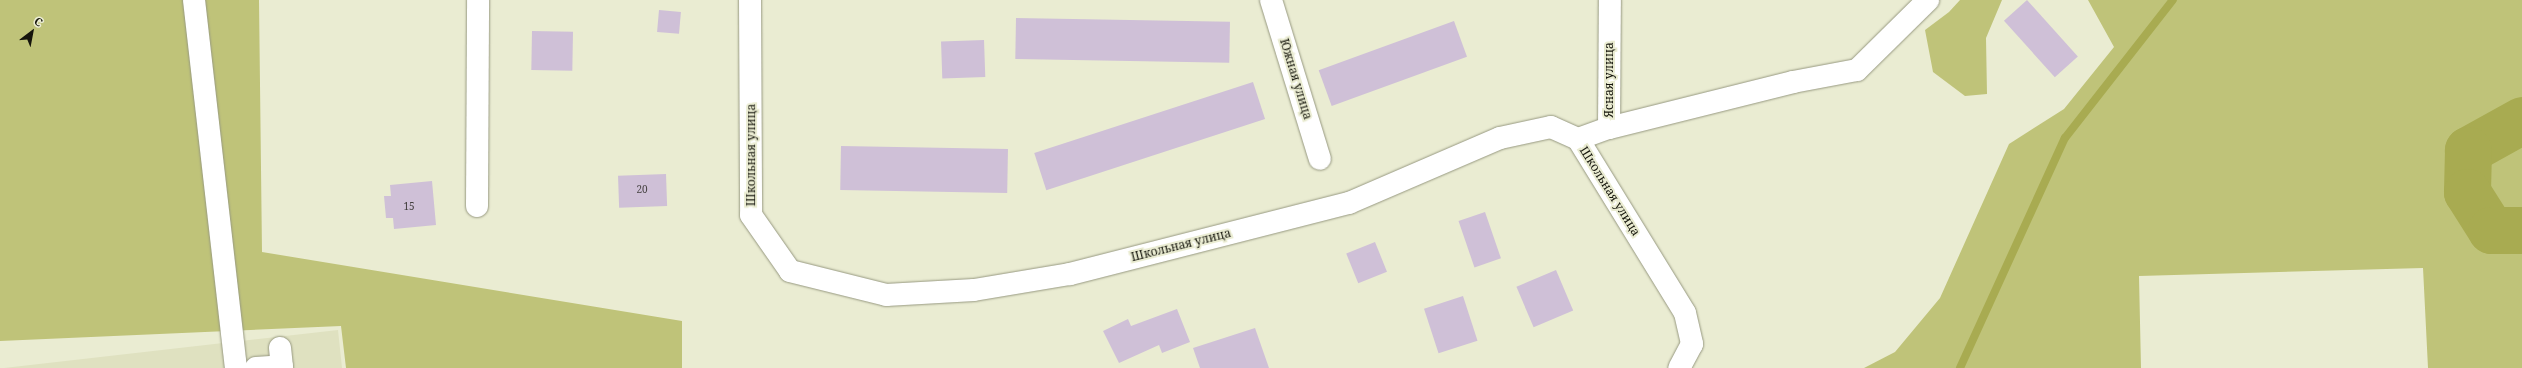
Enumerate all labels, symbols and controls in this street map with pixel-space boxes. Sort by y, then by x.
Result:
north arrow [12,12,52,52]
text: С [32,13,46,30]
street label: Южная улица [1277,37,1315,121]
street label: Ясная улица [1602,42,1616,118]
street label: Школьная улица [744,104,758,206]
street label: Школьная улица [1577,144,1643,238]
house number: 20 [636,184,648,196]
house number: 15 [403,201,415,213]
street label: Школьная улица [1129,226,1233,264]

